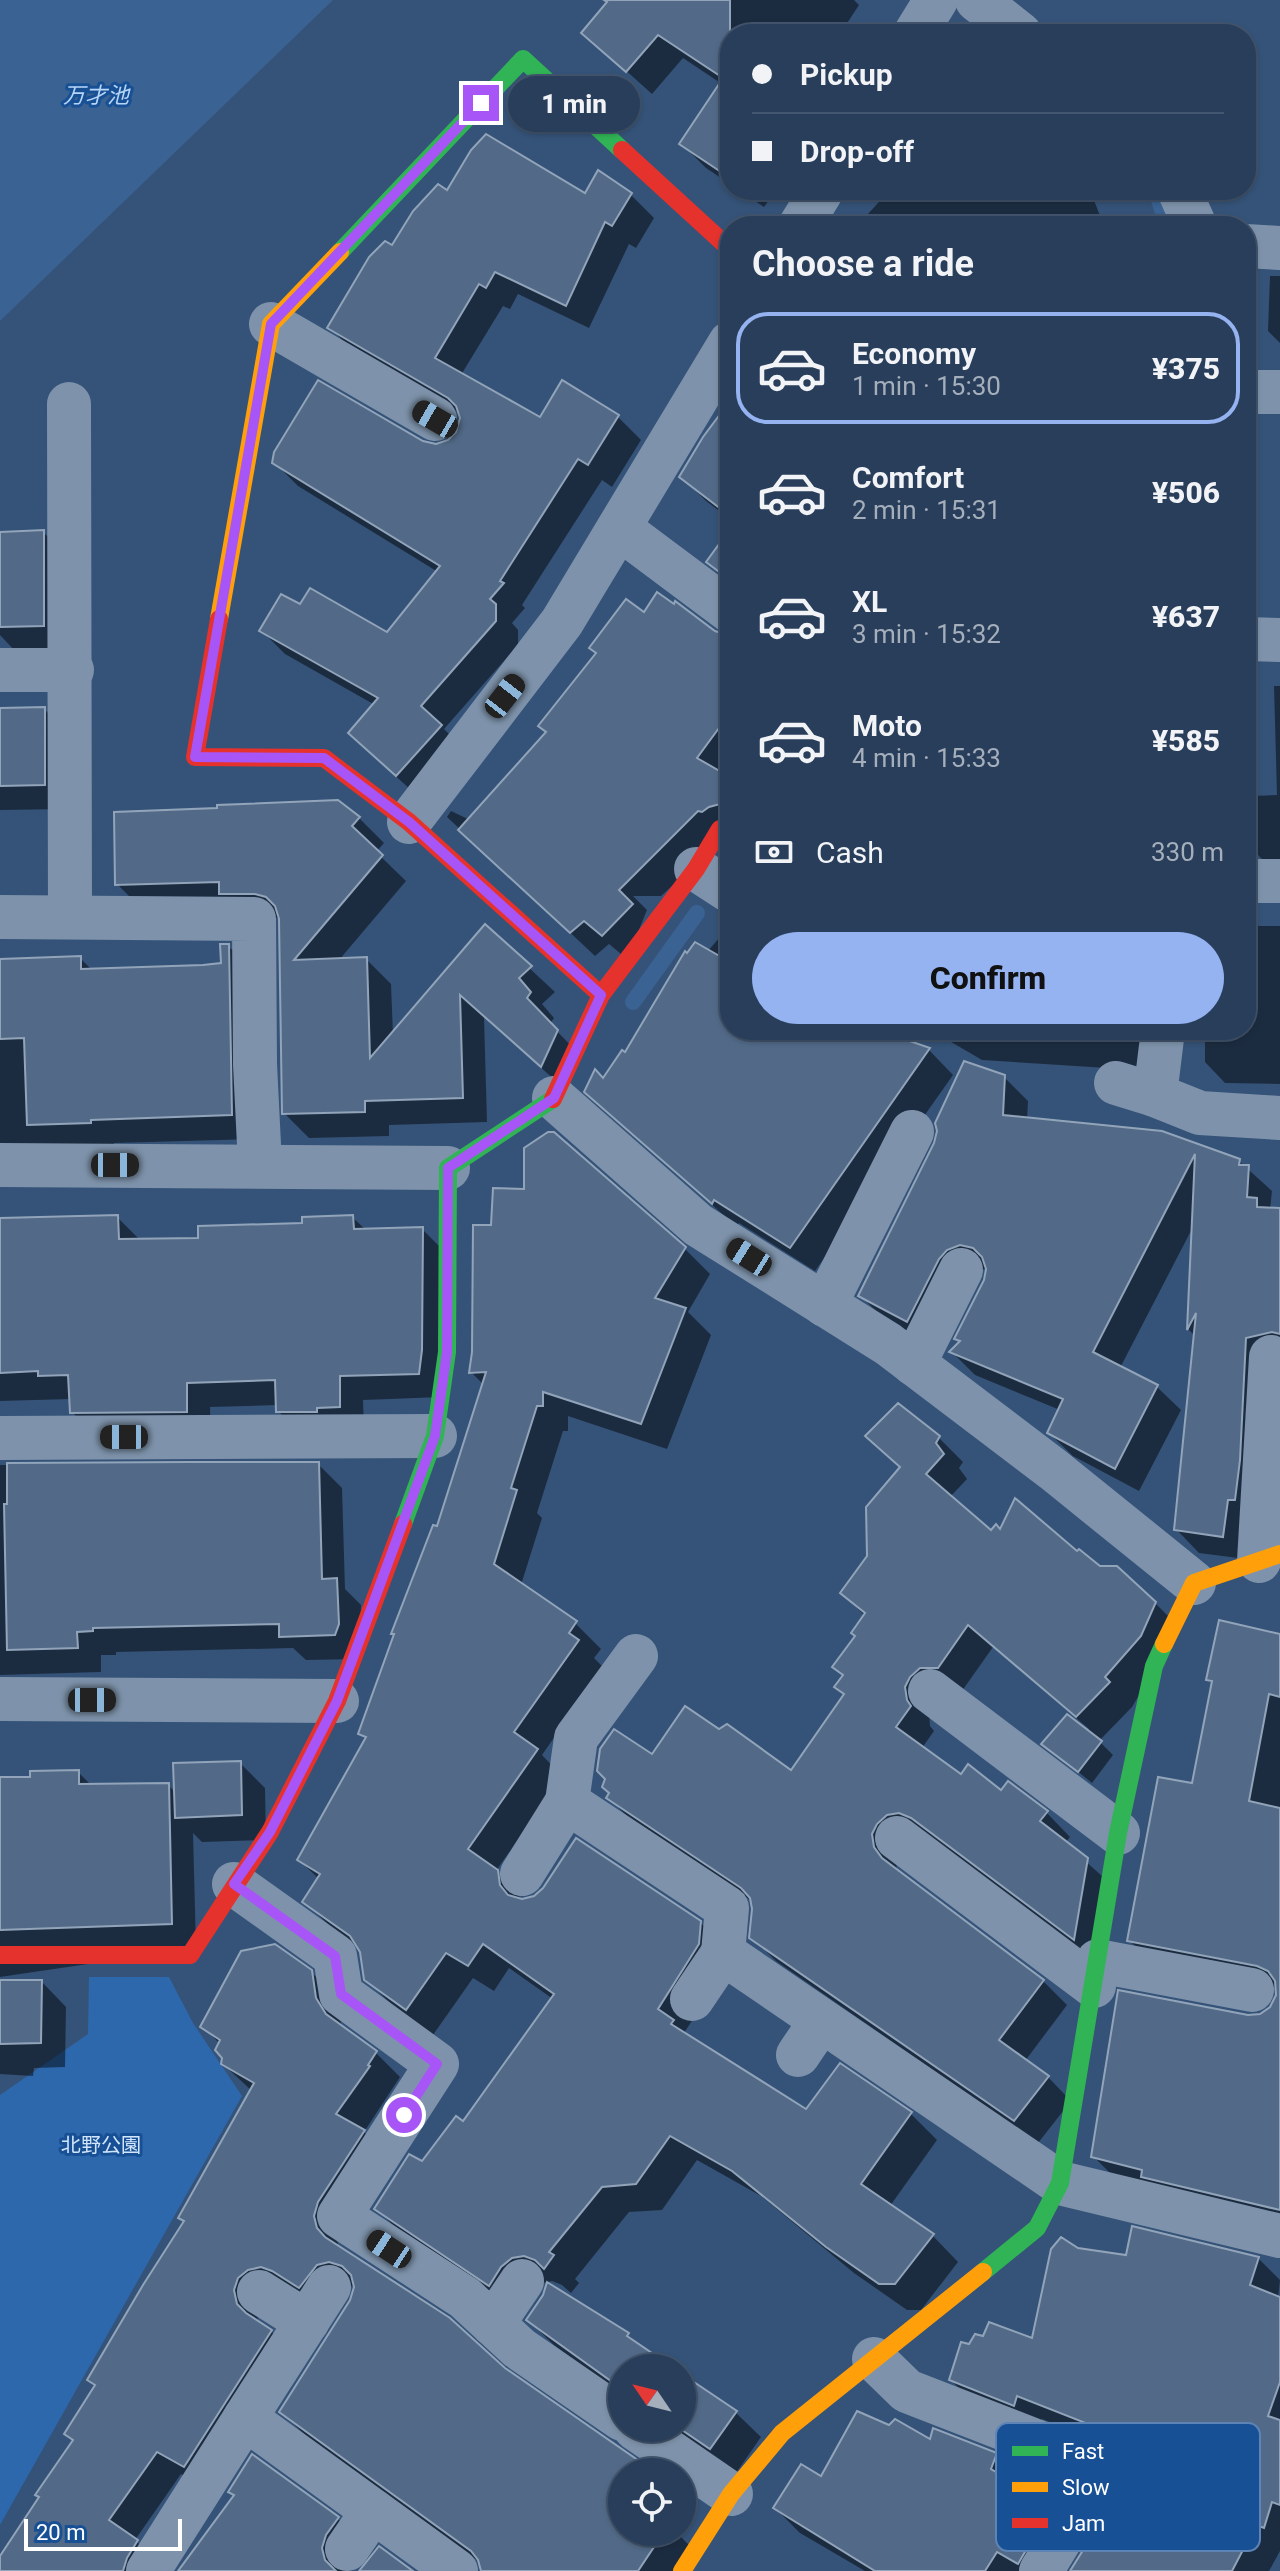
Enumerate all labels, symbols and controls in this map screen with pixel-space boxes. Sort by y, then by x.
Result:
text: Pickup [800,57,893,92]
callout: 1 min [509,75,641,131]
water label: 万才池 [63,83,131,108]
route end [463,85,499,121]
text: 1 min [541,89,607,119]
text: Drop-off [800,134,914,169]
text: Choose a ride [752,243,974,285]
icon: car [756,332,828,404]
text: Economy [852,336,976,371]
text: ¥375 [1152,351,1220,386]
text: 1 min · 15:30 [852,371,1001,401]
car [408,397,462,441]
icon: car [756,456,828,528]
text: Comfort [852,460,964,495]
text: ¥506 [1152,475,1220,510]
text: 2 min · 15:31 [852,495,1001,525]
icon: car [756,580,828,652]
text: XL [852,584,887,619]
text: ¥637 [1152,599,1220,634]
text: 3 min · 15:32 [852,619,1001,649]
car [481,670,529,722]
icon: car [756,704,828,776]
text: Moto [852,708,922,743]
text: ¥585 [1152,723,1220,758]
text: 4 min · 15:33 [852,743,1001,773]
icon: cash [752,830,796,874]
text: Cash [816,835,884,870]
text: 330 m [1151,837,1224,867]
button: Confirm [752,932,1224,1024]
car [91,1153,139,1177]
car [722,1234,776,1280]
car [100,1425,148,1449]
car [68,1688,116,1712]
route start [386,2097,422,2133]
park label: 北野公園 [61,2133,141,2157]
car [362,2226,416,2272]
north arrow [608,2354,696,2442]
map controls [608,2354,696,2546]
legend [996,2423,1260,2551]
text: Fast [1062,2439,1104,2464]
button: locate [608,2458,696,2546]
text: Slow [1062,2475,1110,2500]
text: Jam [1062,2511,1105,2536]
scale bar [24,2515,182,2551]
text: 20 m [36,2520,85,2545]

